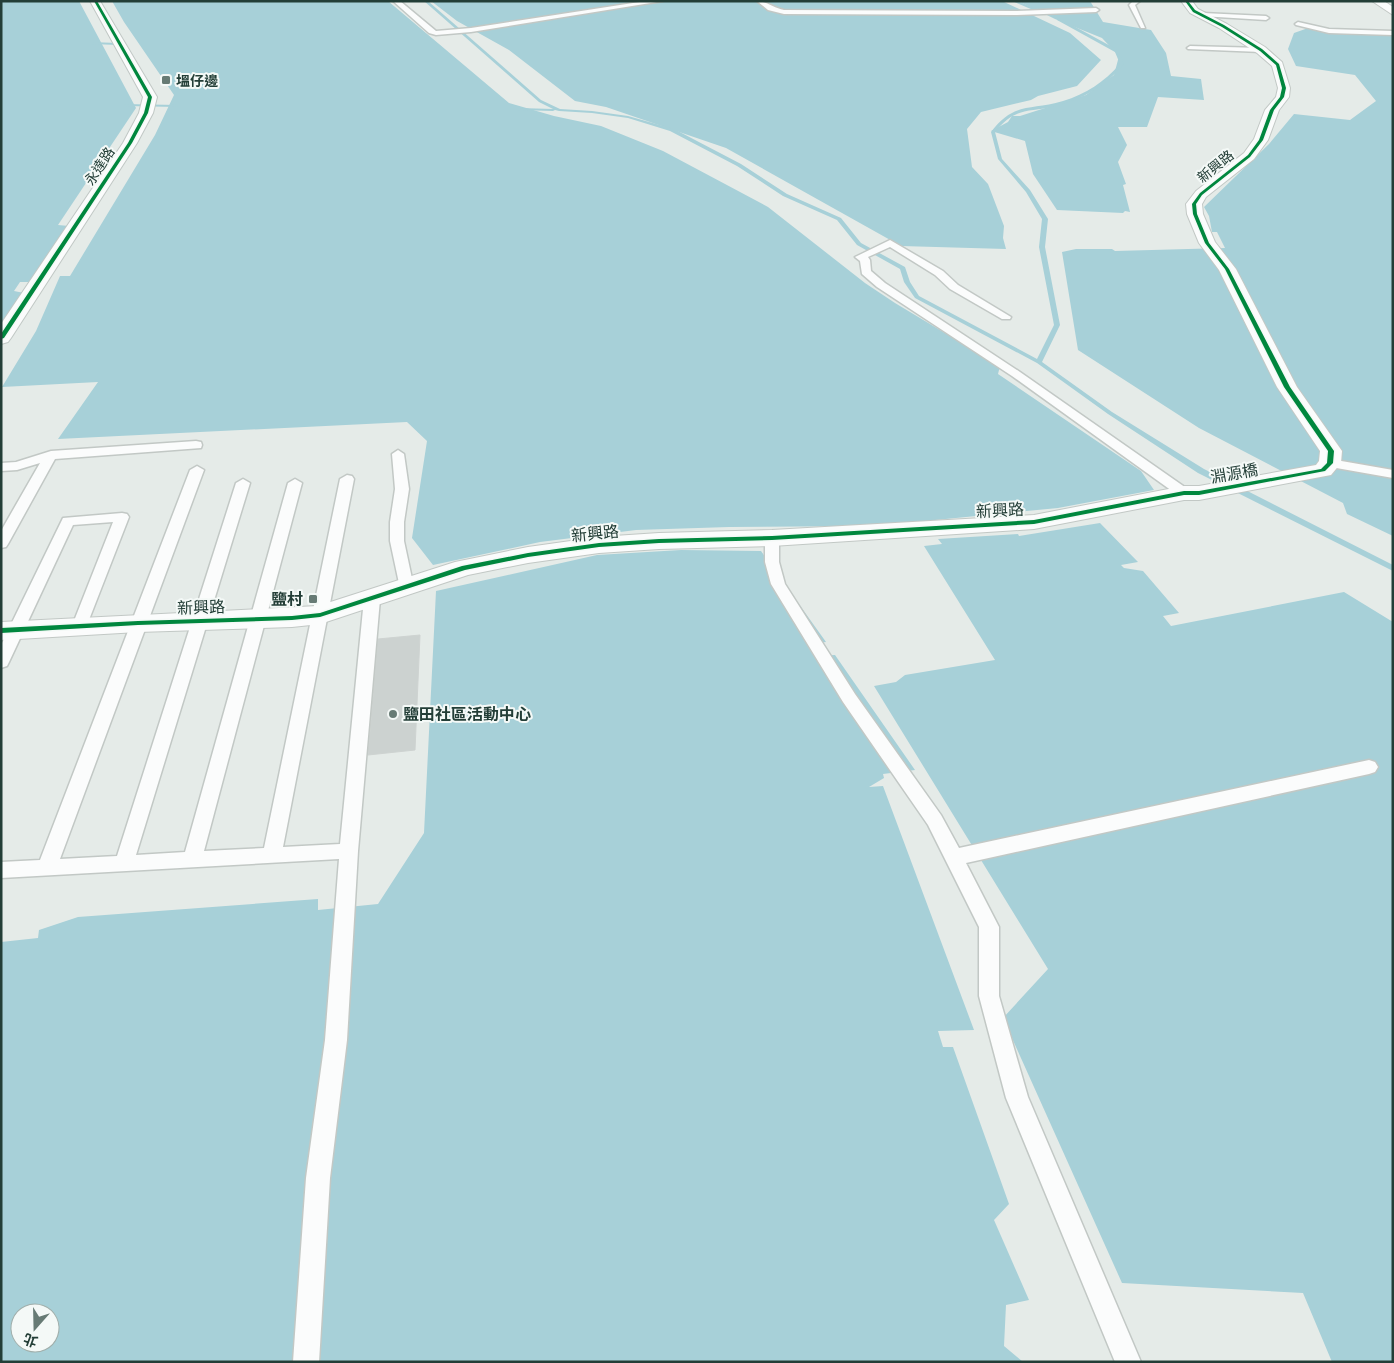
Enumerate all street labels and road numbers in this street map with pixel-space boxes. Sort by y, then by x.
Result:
street label: 永達路 [80,144,118,188]
street label: 新興路 [1193,146,1237,186]
street label: 淵源橋 [1209,459,1259,487]
street label: 新興路 [976,499,1024,521]
street label: 新興路 [570,521,620,545]
street label: 新興路 [177,596,225,618]

